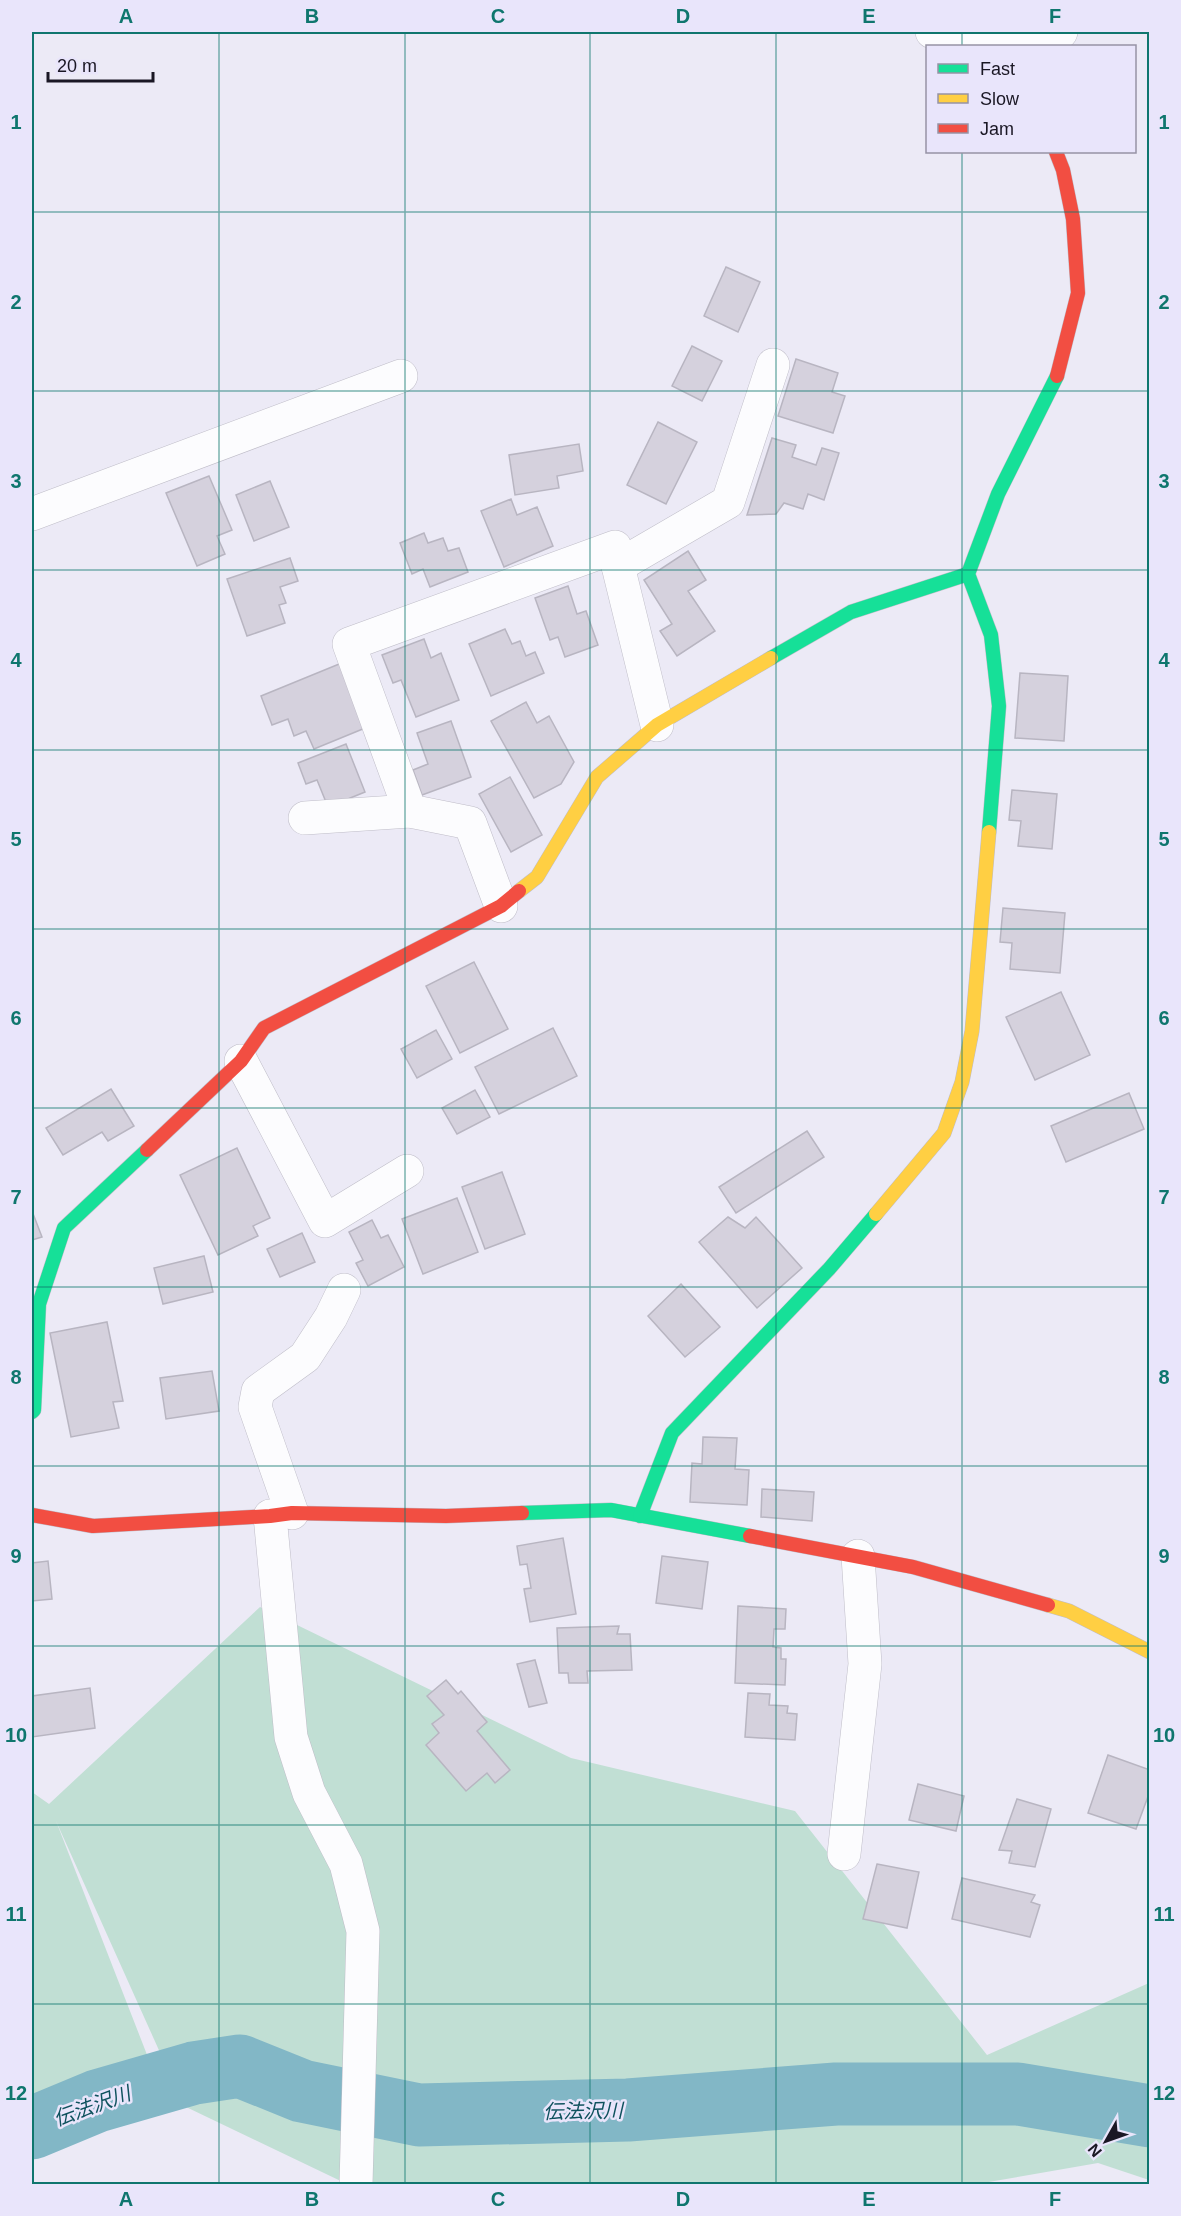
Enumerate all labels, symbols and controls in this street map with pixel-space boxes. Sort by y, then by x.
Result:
text: A [119,5,133,27]
text: B [305,5,319,27]
text: C [491,5,505,27]
text: D [676,5,690,27]
text: E [862,5,876,27]
text: F [1049,5,1061,27]
scale bar [48,45,153,83]
legend [926,45,1136,153]
text: 20 m [57,56,97,76]
text: Fast [980,59,1015,79]
text: Slow [980,89,1020,109]
text: 1 [10,111,22,133]
text: 1 [1158,111,1170,133]
text: Jam [980,119,1014,139]
text: 2 [10,291,22,313]
text: 2 [1158,291,1170,313]
text: 3 [10,470,22,492]
text: 3 [1158,470,1170,492]
text: 4 [10,649,22,671]
text: 4 [1158,649,1170,671]
text: 5 [10,828,22,850]
text: 5 [1158,828,1170,850]
text: 6 [10,1007,22,1029]
text: 6 [1158,1007,1170,1029]
text: 7 [10,1186,22,1208]
text: 7 [1158,1186,1170,1208]
text: 8 [10,1366,22,1388]
text: 8 [1158,1366,1170,1388]
text: 9 [10,1545,22,1567]
text: 9 [1158,1545,1170,1567]
text: 10 [5,1724,27,1746]
text: 10 [1153,1724,1175,1746]
text: 11 [5,1903,27,1925]
text: 11 [1153,1903,1175,1925]
water label: 伝法沢川 [51,2081,135,2130]
text: 12 [5,2082,27,2104]
text: 12 [1153,2082,1175,2104]
water label: 伝法沢川 [543,2099,625,2123]
north arrow [1076,2111,1136,2171]
text: N [1085,2140,1105,2160]
text: A [119,2188,133,2210]
text: B [305,2188,319,2210]
text: C [491,2188,505,2210]
text: D [676,2188,690,2210]
text: E [862,2188,876,2210]
text: F [1049,2188,1061,2210]

